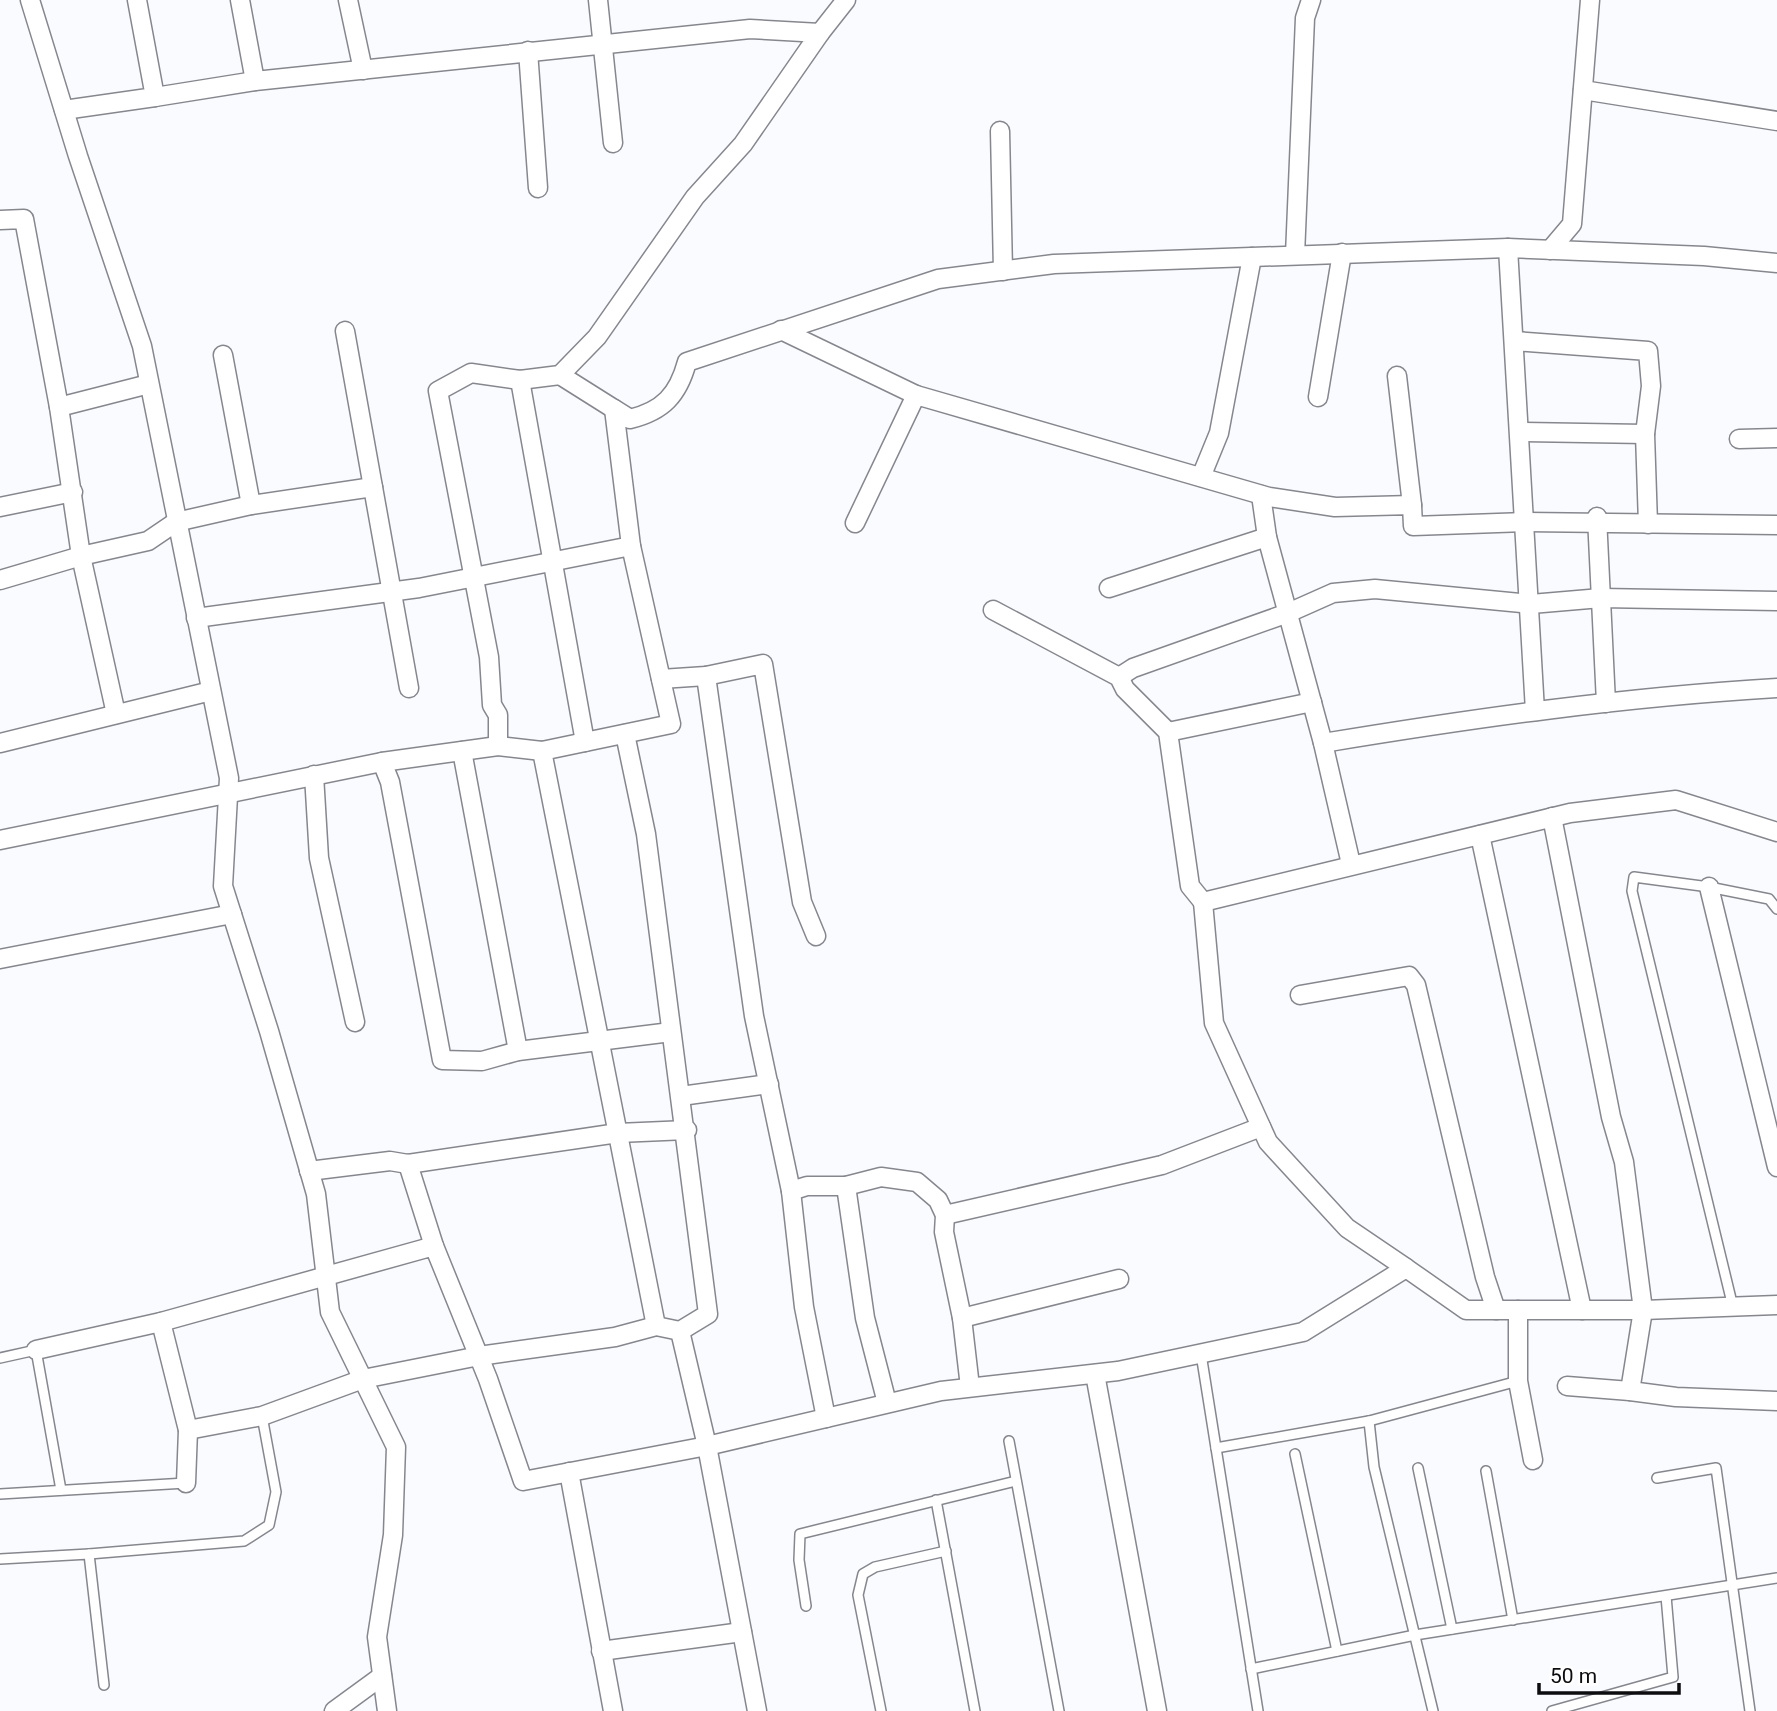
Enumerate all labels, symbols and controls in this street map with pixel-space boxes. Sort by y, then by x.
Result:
scale bar [1539,1652,1679,1696]
text: 50 m [1550,1664,1597,1688]

